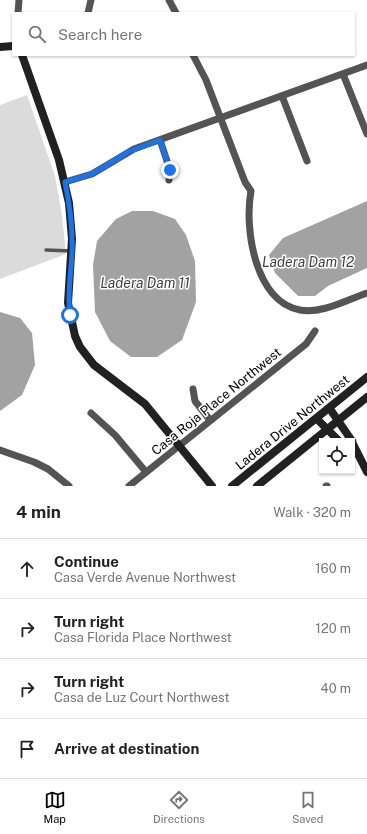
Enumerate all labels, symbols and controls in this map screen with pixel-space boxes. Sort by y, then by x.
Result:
search box [12,12,355,56]
icon: search [26,23,48,45]
text: Search here [58,26,142,43]
route end [161,161,179,179]
water label: Ladera Dam 12 [262,254,354,270]
water label: Ladera Dam 11 [100,275,190,291]
route start [61,306,79,324]
street label: Casa Roja Place Northwest [148,344,284,458]
street label: Ladera Drive Northwest [232,372,352,473]
map controls [319,438,355,474]
button: locate [319,438,355,474]
text: 4 min [16,502,61,522]
text: Walk · 320 m [273,505,351,520]
text: Continue [54,553,119,570]
icon: ahead [16,558,38,580]
text: 160 m [315,561,351,576]
text: Casa Verde Avenue Northwest [54,570,236,585]
text: Turn right [54,613,124,630]
icon: right [16,618,38,640]
text: 120 m [316,621,351,636]
text: Casa Florida Place Northwest [54,630,232,645]
text: Turn right [54,673,124,690]
icon: right [16,678,38,700]
text: 40 m [320,681,351,696]
text: Casa de Luz Court Northwest [54,690,230,705]
icon: arrive [16,738,38,760]
text: Arrive at destination [54,740,199,757]
tab: Map [44,789,66,825]
tab: Directions [153,789,205,825]
tab: Saved [292,789,323,825]

